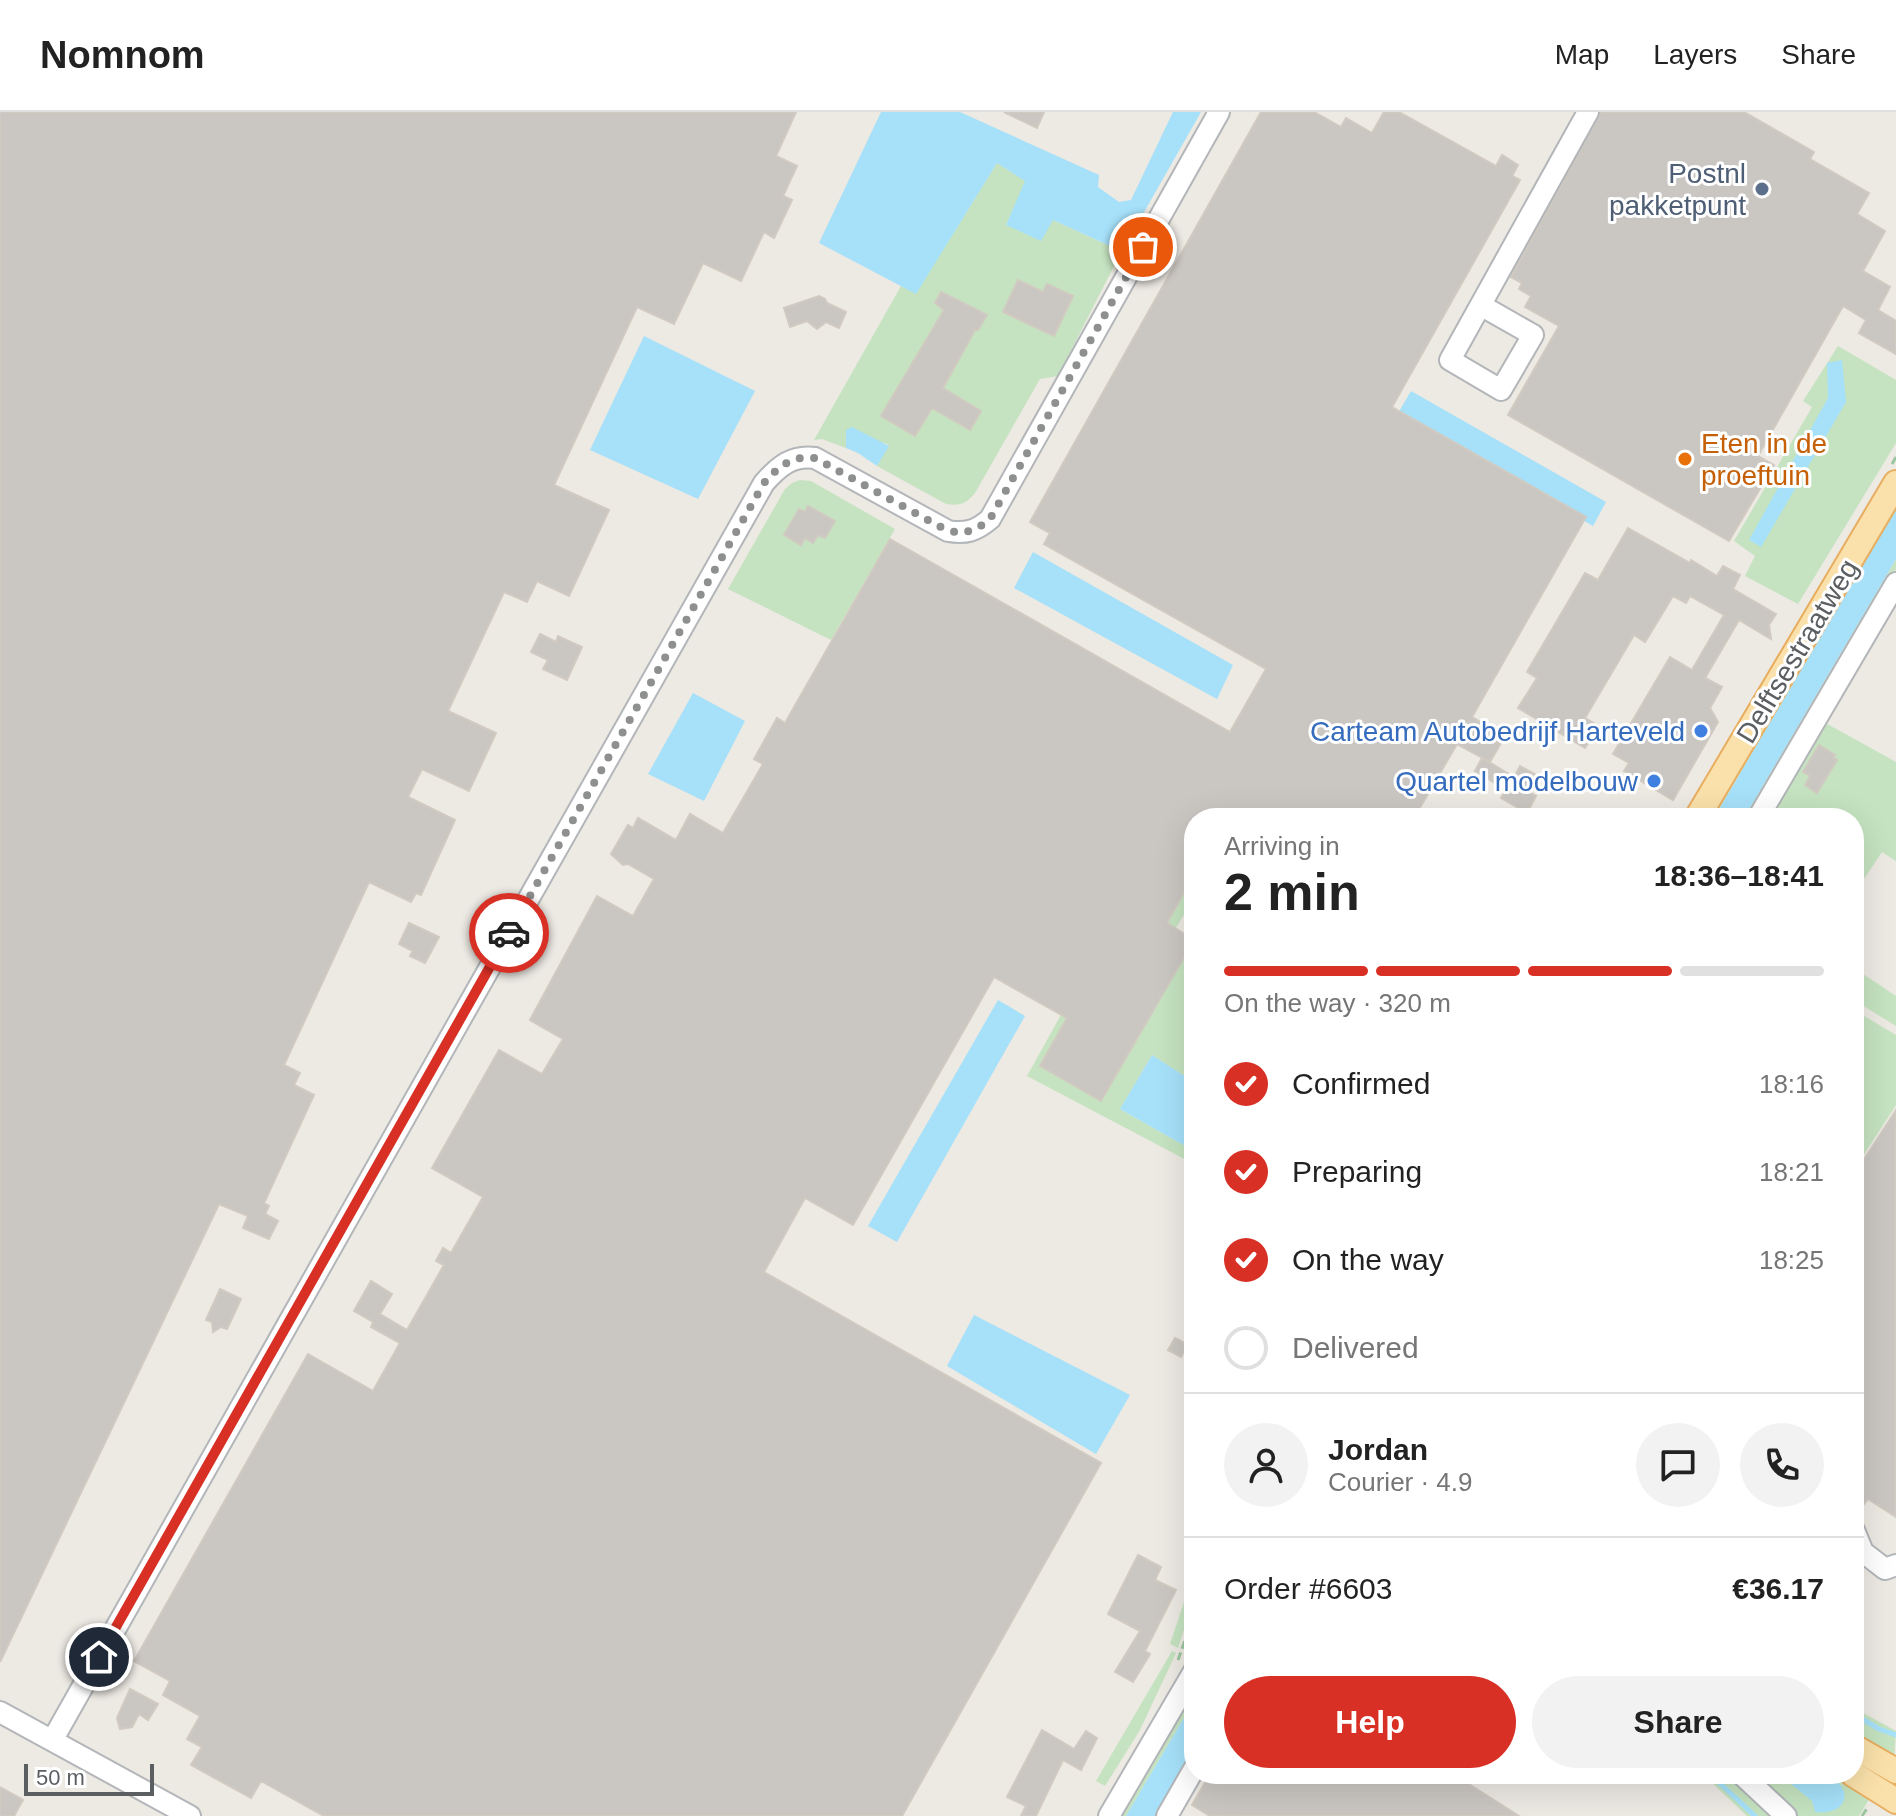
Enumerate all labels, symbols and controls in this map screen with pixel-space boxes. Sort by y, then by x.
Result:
text: Nomnom [40,34,205,76]
text: Map [1555,39,1609,70]
text: Layers [1653,39,1737,70]
text: Share [1781,39,1856,70]
place label: Postnl pakketpunt [1609,158,1746,221]
marker: Postnl pakketpunt [1753,180,1771,198]
pin [1109,213,1177,281]
icon: bag [1121,225,1165,269]
place label: Eten in de proeftuin [1701,428,1827,491]
marker: Eten in de proeftuin [1676,450,1694,468]
street label: Delftsestraatweg [1730,554,1864,749]
place label: Carteam Autobedrijf Harteveld [1310,716,1685,747]
marker: Carteam Autobedrijf Harteveld [1692,722,1710,740]
place label: Quartel modelbouw [1395,766,1639,797]
marker: Quartel modelbouw [1645,772,1663,790]
text: Arriving in [1224,831,1340,861]
text: 18:36–18:41 [1654,859,1824,892]
text: 2 min [1224,863,1360,921]
courier [469,893,549,973]
icon: car [487,911,531,955]
text: On the way · 320 m [1224,988,1451,1018]
icon: check [1224,1062,1268,1106]
text: Confirmed [1292,1067,1430,1100]
text: 18:16 [1759,1069,1824,1099]
icon: check [1224,1150,1268,1194]
text: Preparing [1292,1155,1422,1188]
text: 18:21 [1759,1157,1824,1187]
icon: check [1224,1238,1268,1282]
text: On the way [1292,1243,1444,1276]
text: 18:25 [1759,1245,1824,1275]
text: Delivered [1292,1331,1419,1364]
button: person [1224,1423,1308,1507]
button: chat [1636,1423,1720,1507]
button: phone [1740,1423,1824,1507]
text: Jordan [1328,1433,1428,1466]
text: Courier · 4.9 [1328,1467,1473,1497]
text: Order #6603 [1224,1572,1392,1605]
text: €36.17 [1732,1572,1824,1605]
pin [65,1623,133,1691]
icon: home [77,1635,121,1679]
button: Help [1224,1676,1516,1768]
button: Share [1532,1676,1824,1768]
scale bar [24,1760,154,1796]
text: 50 m [36,1765,85,1790]

